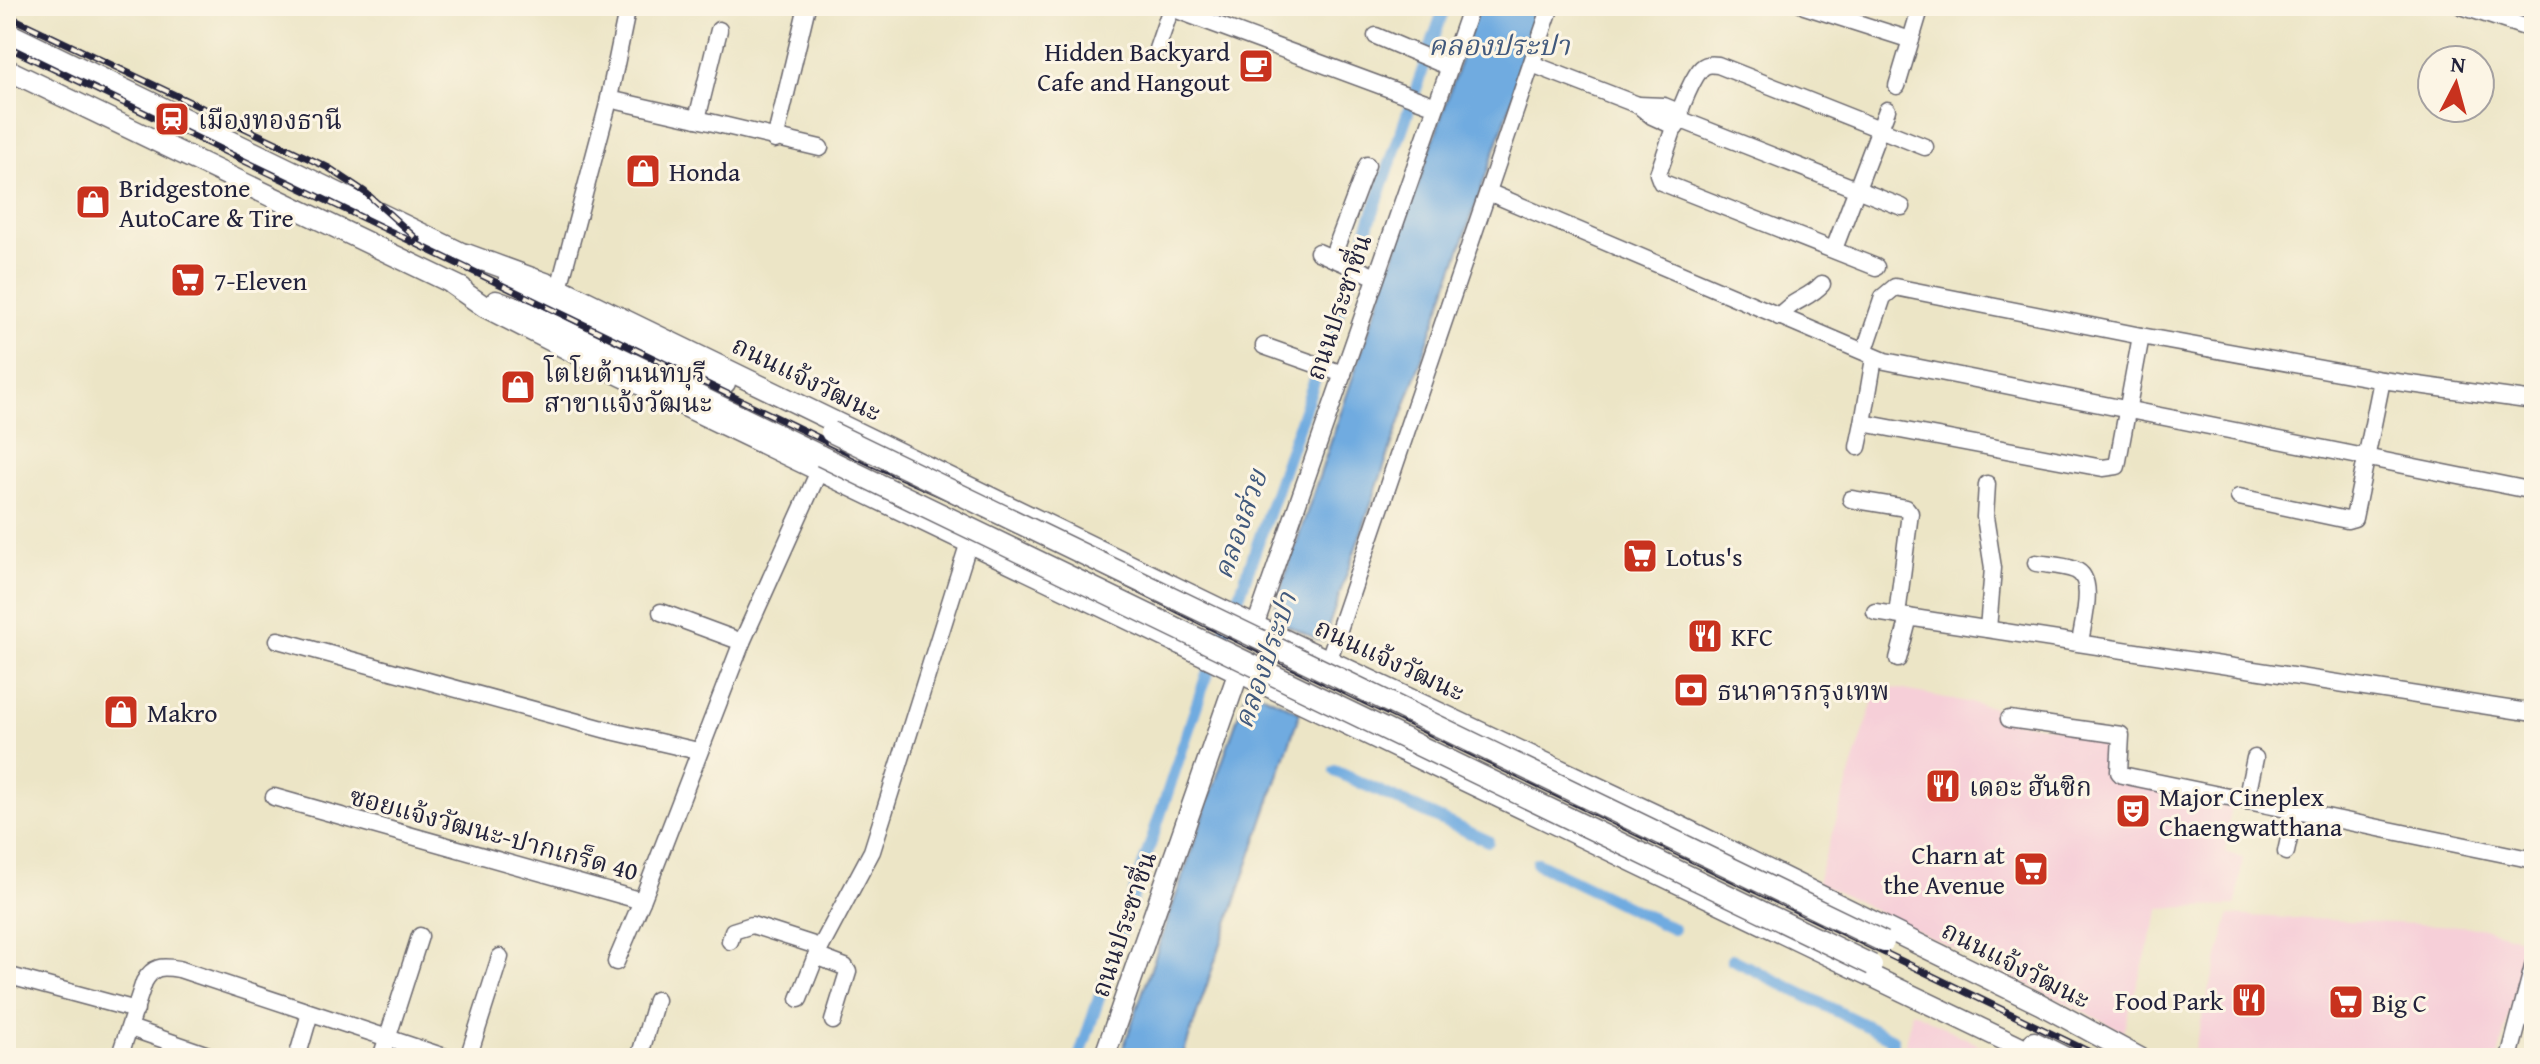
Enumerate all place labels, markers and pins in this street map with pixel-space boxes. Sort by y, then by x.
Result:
place label: Hidden Backyard Cafe and Hangout [1037,32,1230,101]
cafe icon: Hidden Backyard Cafe and Hangout [1237,47,1275,85]
station icon: เมืองทองธานี [153,100,191,138]
place label: เมืองทองธานี [198,100,342,139]
shop icon: Honda [624,152,662,190]
place label: Honda [669,152,741,191]
place label: Bridgestone AutoCare & Tire [119,168,294,237]
shop icon: Bridgestone AutoCare & Tire [74,183,112,221]
supermarket icon: 7-Eleven [169,261,207,299]
place label: 7-Eleven [214,261,308,300]
place label: โตโยต้านนทบุรี สาขาแจ้งวัฒนะ [543,353,712,422]
shop icon: โตโยต้านนทบุรี สาขาแจ้งวัฒนะ [499,368,537,406]
supermarket icon: Lotus's [1621,537,1659,575]
place label: Lotus's [1666,537,1743,576]
restaurant icon: KFC [1686,617,1724,655]
place label: KFC [1731,617,1773,656]
bank icon: ธนาคารกรุงเทพ [1672,671,1710,709]
place label: ธนาคารกรุงเทพ [1717,671,1889,710]
shop icon: Makro [102,693,140,731]
place label: Makro [147,693,217,732]
restaurant icon: เดอะ ฮันซิก [1924,767,1962,805]
place label: เดอะ ฮันซิก [1969,767,2092,806]
place label: Major Cineplex Chaengwatthana [2159,777,2343,846]
theatre icon: Major Cineplex Chaengwatthana [2114,792,2152,830]
place label: Charn at the Avenue [1883,835,2005,904]
supermarket icon: Charn at the Avenue [2012,850,2050,888]
place label: Food Park [2115,981,2224,1020]
restaurant icon: Food Park [2230,981,2268,1019]
supermarket icon: Big C [2327,983,2365,1021]
place label: Big C [2372,983,2427,1022]

